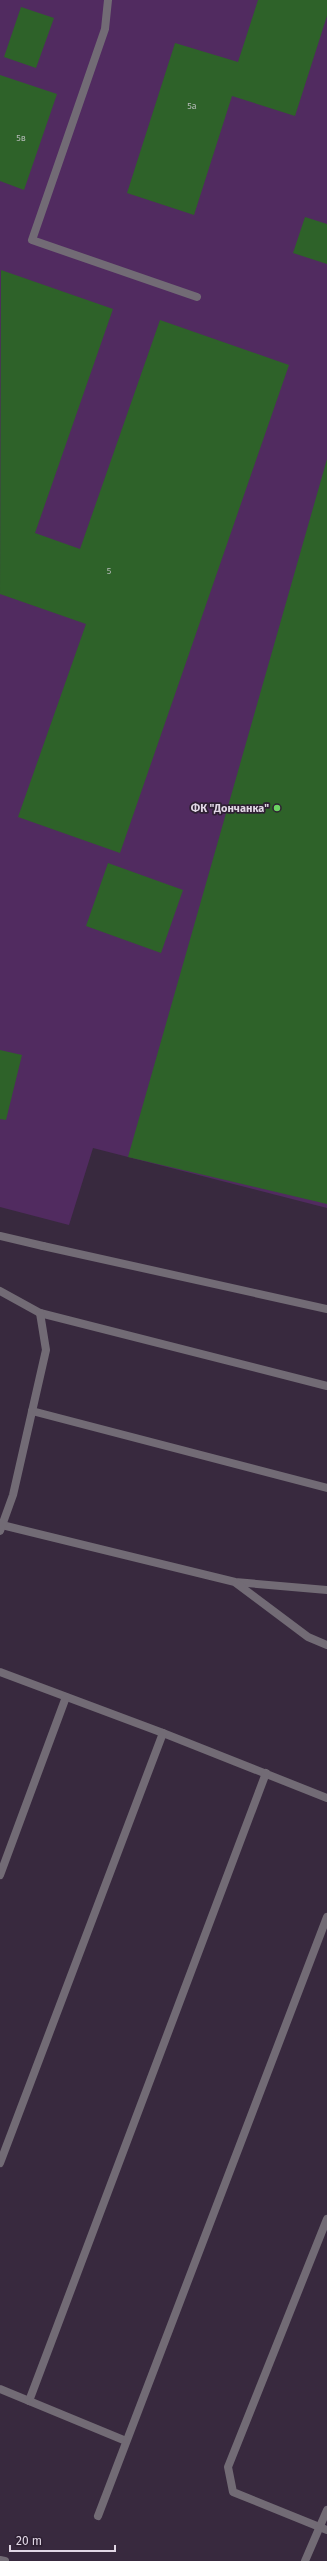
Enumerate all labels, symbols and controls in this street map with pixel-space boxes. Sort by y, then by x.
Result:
house number: 5а [187,101,197,111]
house number: 5в [16,133,26,143]
house number: 5 [107,566,112,576]
place label: ФК "Дончанка" [191,802,269,815]
marker: ФК "Дончанка" [272,803,282,813]
scale bar [10,2527,115,2553]
text: 20 m [16,2534,42,2548]

